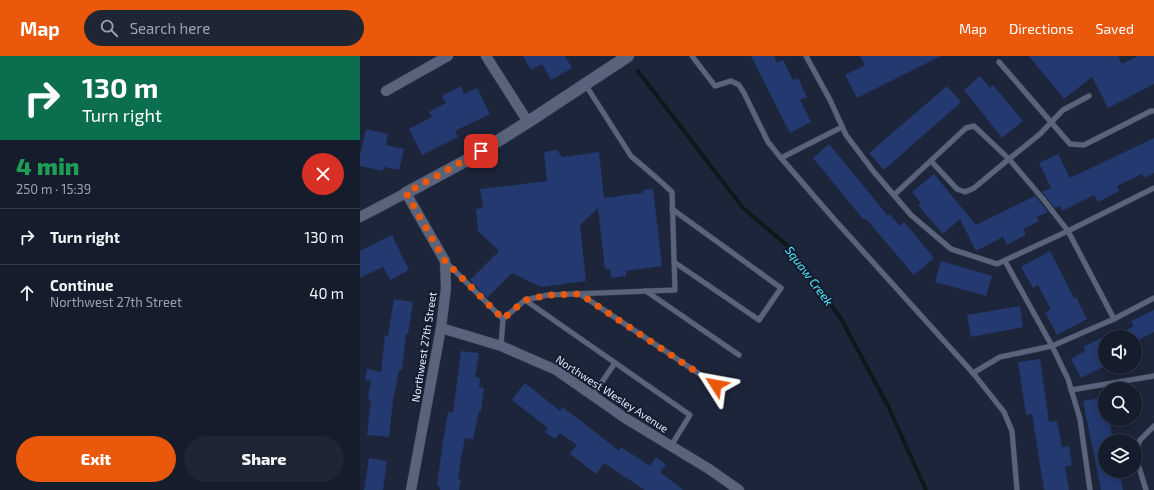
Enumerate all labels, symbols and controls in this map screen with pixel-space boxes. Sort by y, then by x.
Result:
search box [84,10,364,46]
text: Map [20,17,60,40]
icon: search [98,17,120,39]
text: Search here [130,19,210,37]
text: Map [959,20,987,37]
text: Directions [1009,20,1074,37]
text: Saved [1096,20,1134,37]
text: 130 m [82,70,158,104]
icon: right [16,72,68,124]
text: Turn right [82,104,162,126]
pin [464,134,498,168]
icon: arrive [470,140,492,162]
text: 4 min [16,151,80,180]
button: close [302,153,344,195]
text: 250 m · 15:39 [16,181,91,197]
icon: right [16,226,38,248]
text: Turn right [50,228,120,246]
text: 130 m [304,228,344,246]
water label: Squaw Creek [783,243,837,308]
text: Continue [50,276,113,294]
icon: ahead [16,282,38,304]
text: 40 m [309,284,344,302]
street label: Northwest 27th Street [408,291,439,403]
text: Northwest 27th Street [50,294,182,310]
map controls [1098,330,1142,478]
button: sound [1098,330,1142,374]
street label: Northwest Wesley Avenue [554,352,671,435]
position arrow [695,364,737,406]
button: search [1098,382,1142,426]
button: layers [1098,434,1142,478]
button: Exit [16,436,176,482]
button: Share [184,436,344,482]

